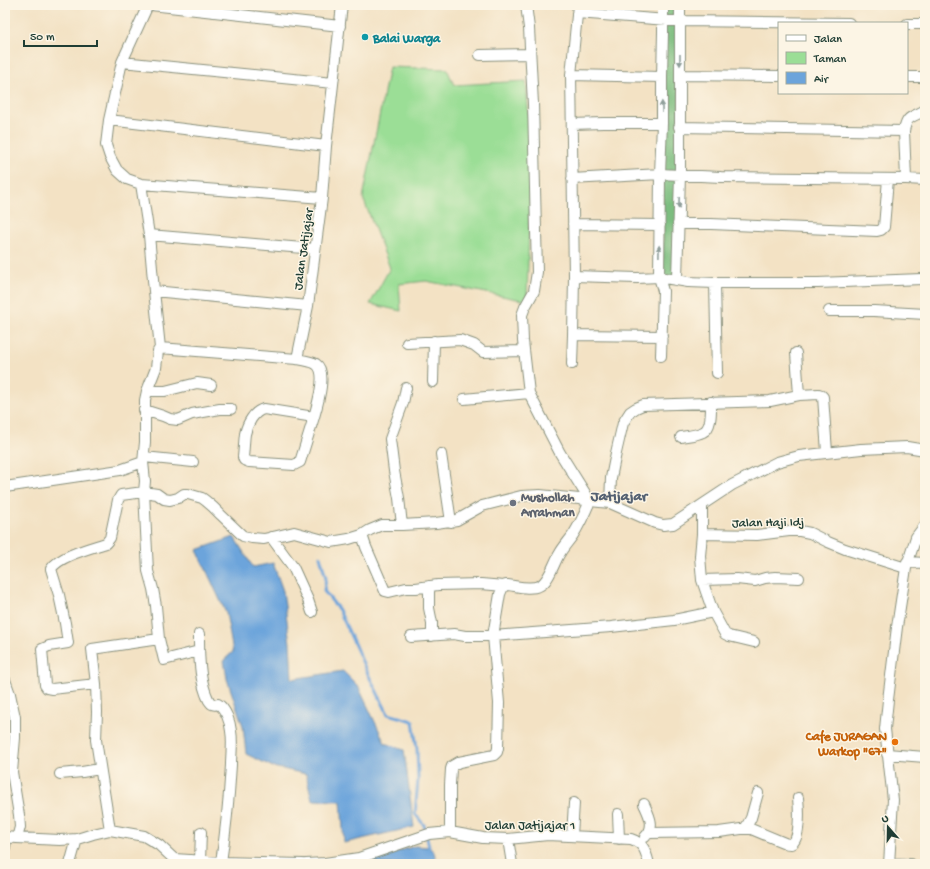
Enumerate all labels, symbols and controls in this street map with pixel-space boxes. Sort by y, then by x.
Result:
scale bar [24,22,97,48]
legend [778,22,908,94]
text: 50 m [30,31,55,45]
marker: Balai Warga [360,32,370,42]
place label: Balai Warga [372,32,441,47]
text: Jalan [814,33,842,47]
text: Taman [813,53,846,67]
one-way arrow [677,54,683,67]
text: Air [814,73,830,87]
one-way arrow [659,100,665,113]
one-way arrow [675,197,682,210]
street label: Jalan Jatijajar [291,206,318,291]
one-way arrow [656,244,662,257]
district label: Jatijajar [590,488,649,506]
place label: Mushollah Arrahman [520,491,576,521]
marker: Mushollah Arrahman [508,498,518,508]
street label: Jalan Haji Idj [732,515,804,532]
place label: Cafe JURAGAN Warkop "67" [805,729,888,761]
marker: Cafe JURAGAN Warkop "67" [890,737,900,747]
north arrow [868,807,908,847]
text: U [880,813,891,826]
street label: Jalan Jatijajar 1 [485,819,575,834]

